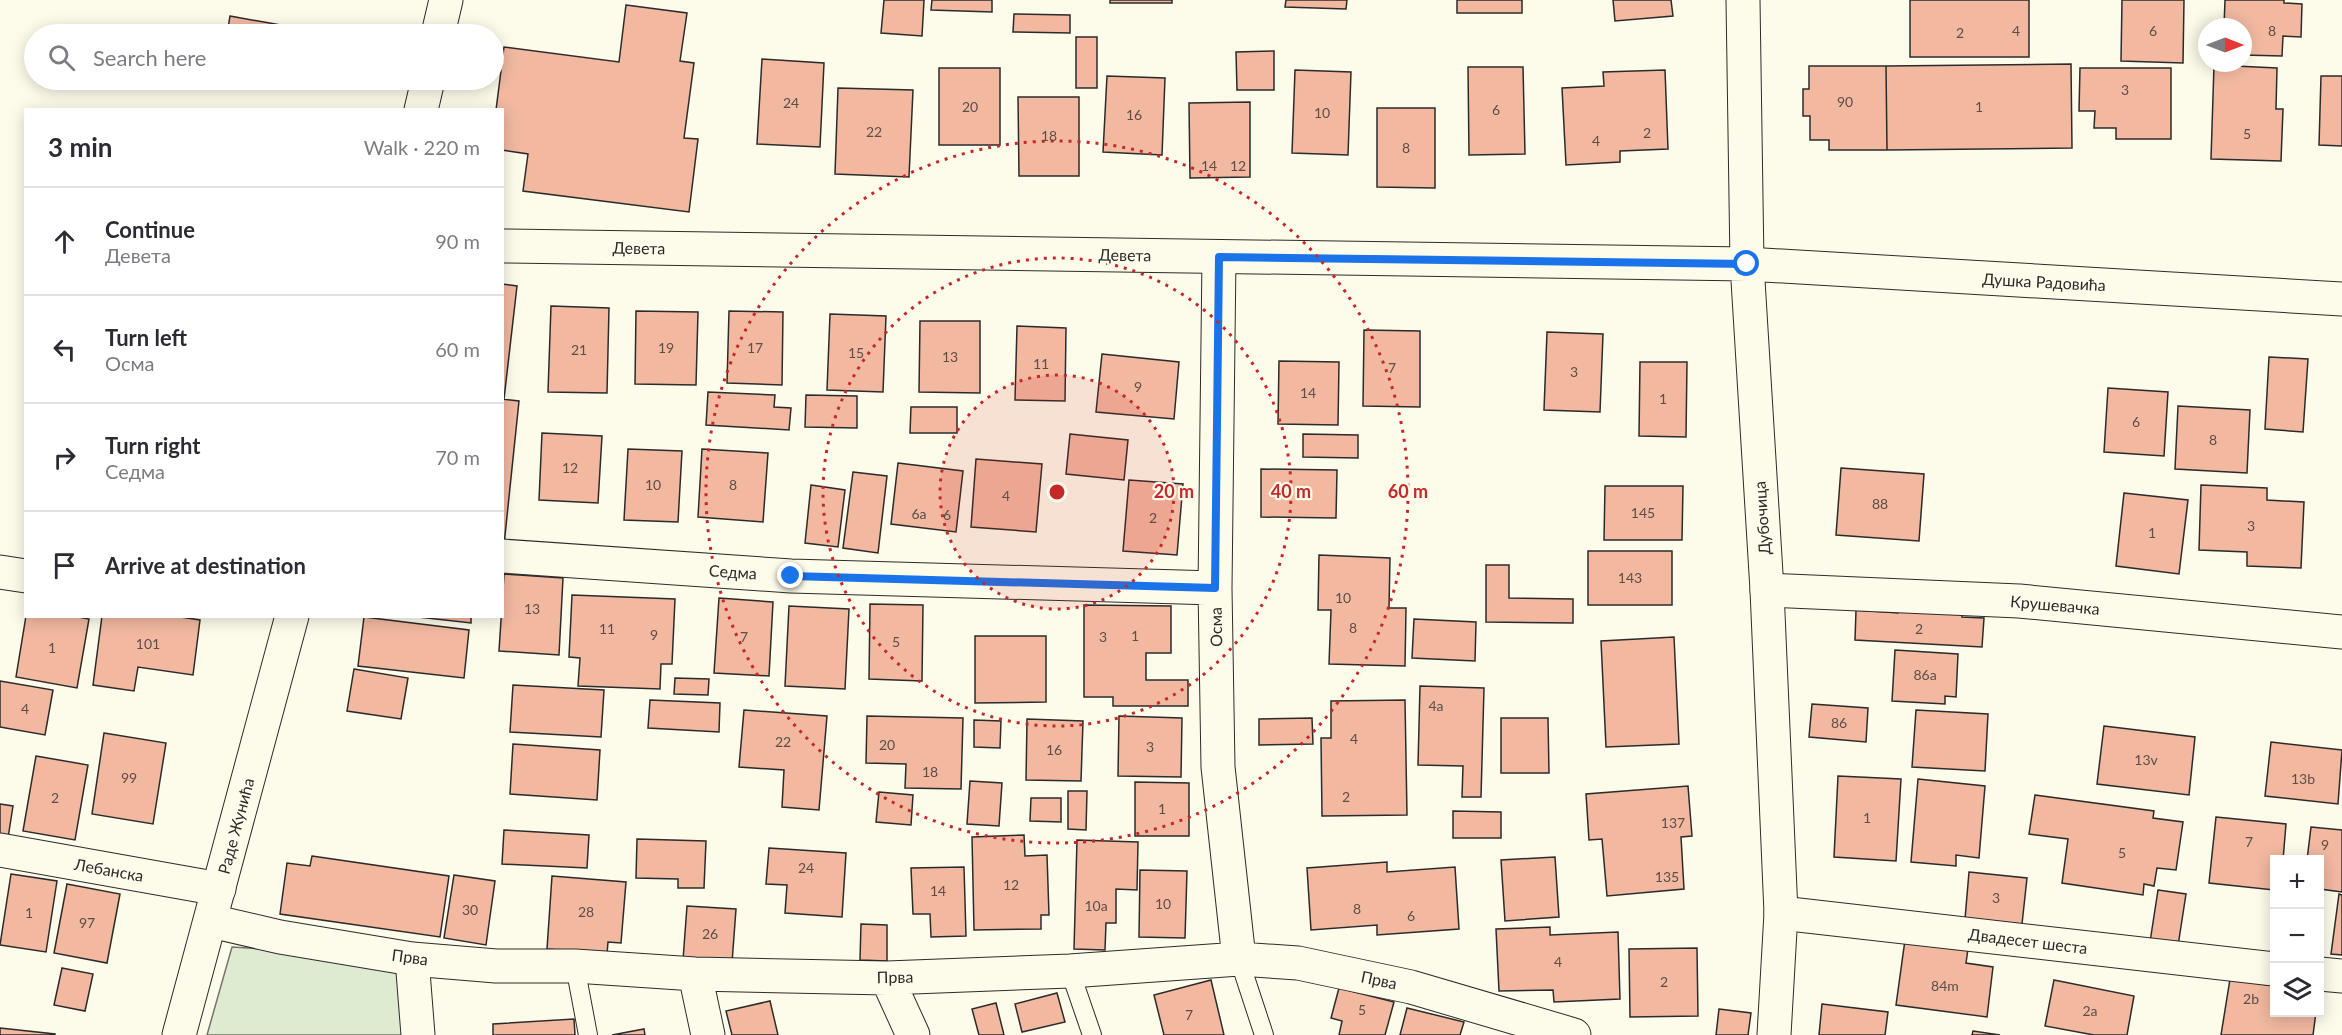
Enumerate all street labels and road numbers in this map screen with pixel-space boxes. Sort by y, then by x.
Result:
street label: Девета [612,238,666,257]
street label: Девета [1098,245,1152,264]
street label: Душка Радовића [1982,269,2106,294]
street label: Дубочица [1749,481,1774,555]
street label: Седма [708,560,758,583]
street label: Крушевачка [2010,591,2100,618]
street label: Осма [1206,607,1225,647]
street label: Раде Жунића [214,776,257,876]
street label: Лебанска [72,854,145,885]
street label: Двадесет шеста [1967,924,2089,957]
street label: Прва [391,945,429,968]
street label: Прва [1359,966,1399,993]
street label: Прва [877,967,913,986]

